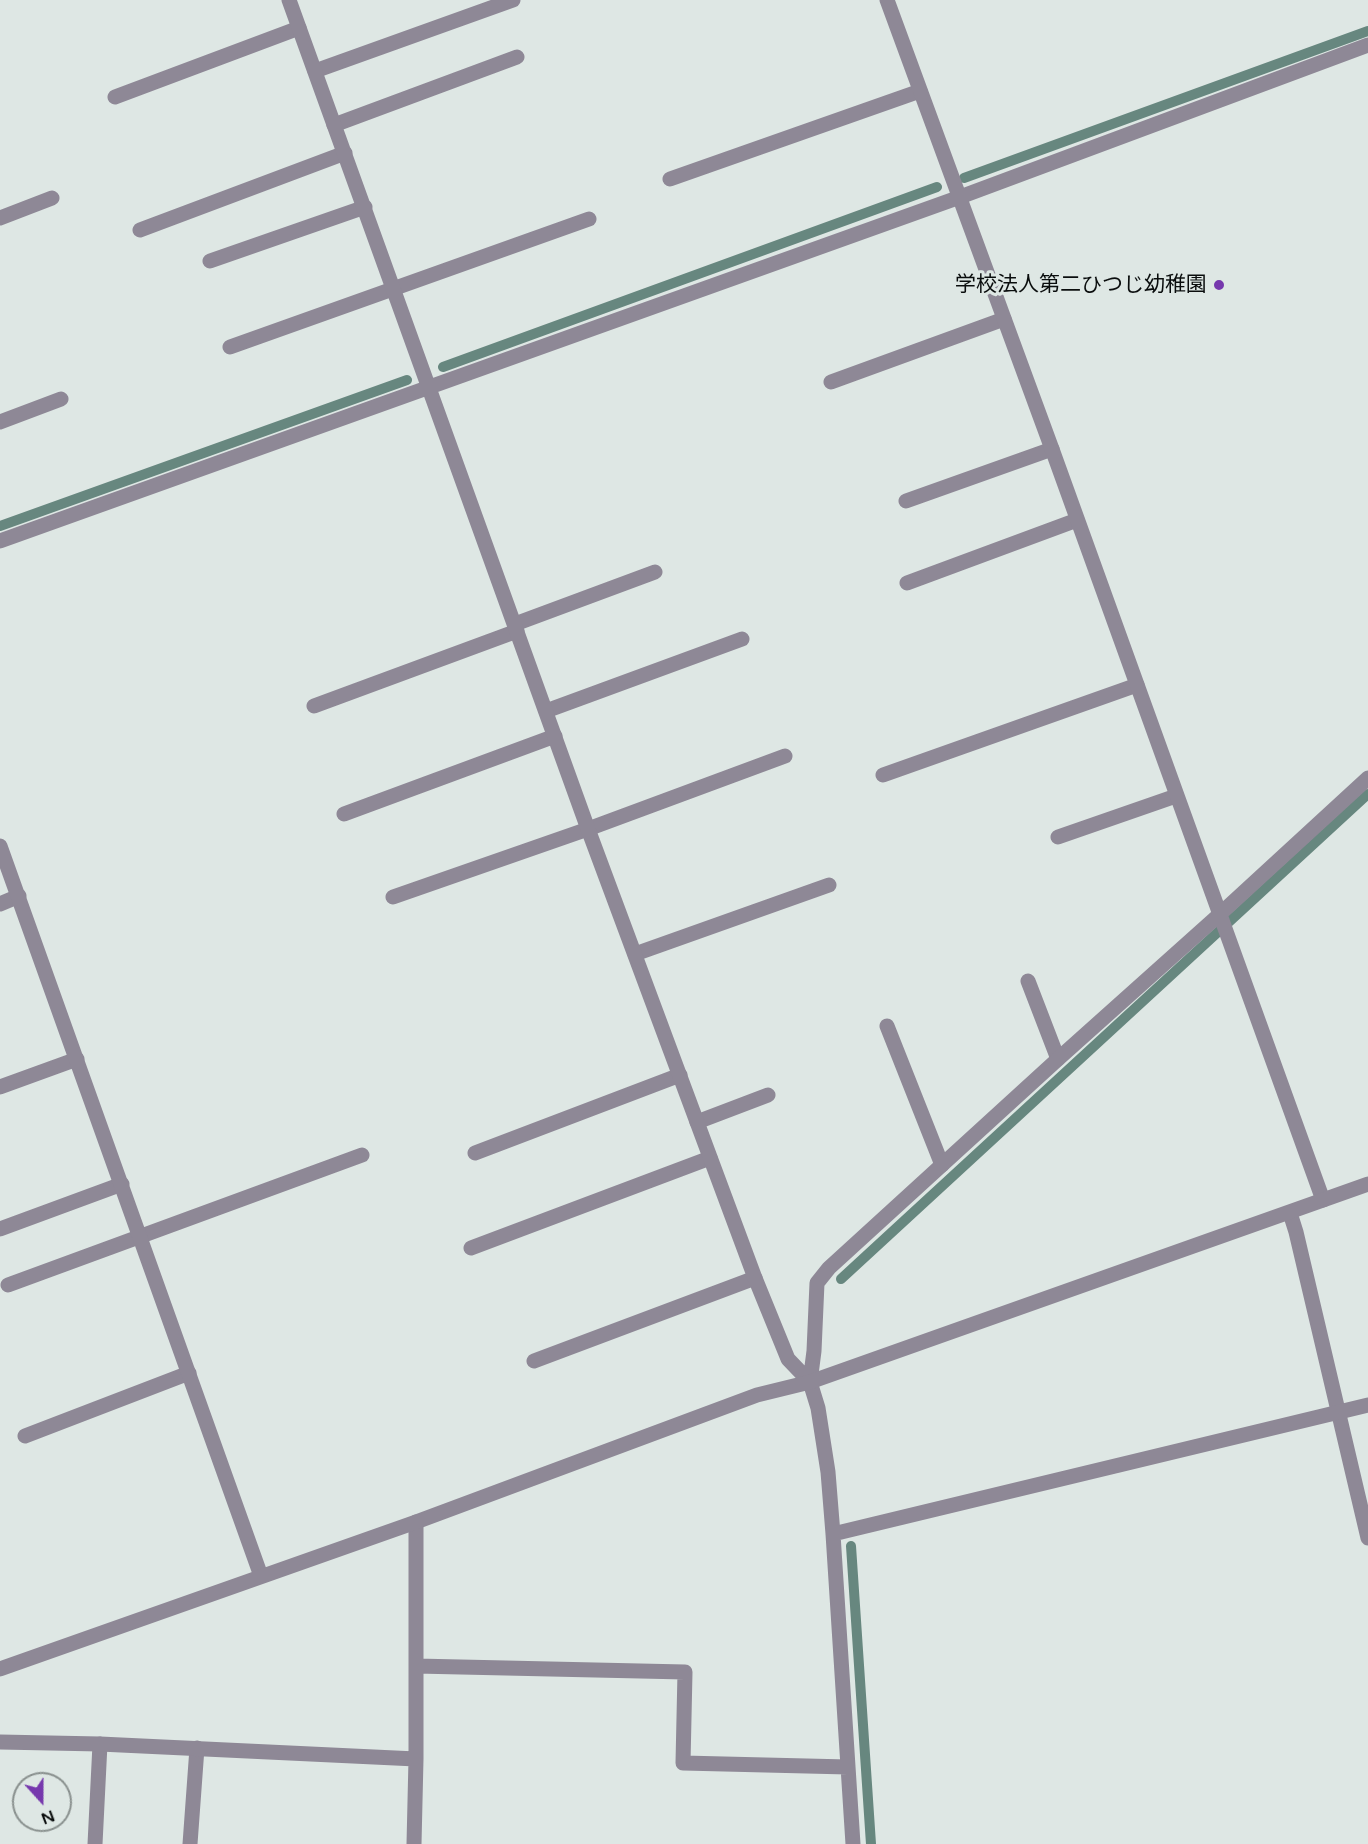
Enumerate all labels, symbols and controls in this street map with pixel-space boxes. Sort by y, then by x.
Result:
place label: 学校法人第二ひつじ幼稚園 [955,272,1207,298]
marker: 学校法人第二ひつじ幼稚園 [1212,278,1226,292]
north arrow [12,1772,72,1832]
text: N [38,1805,57,1829]

